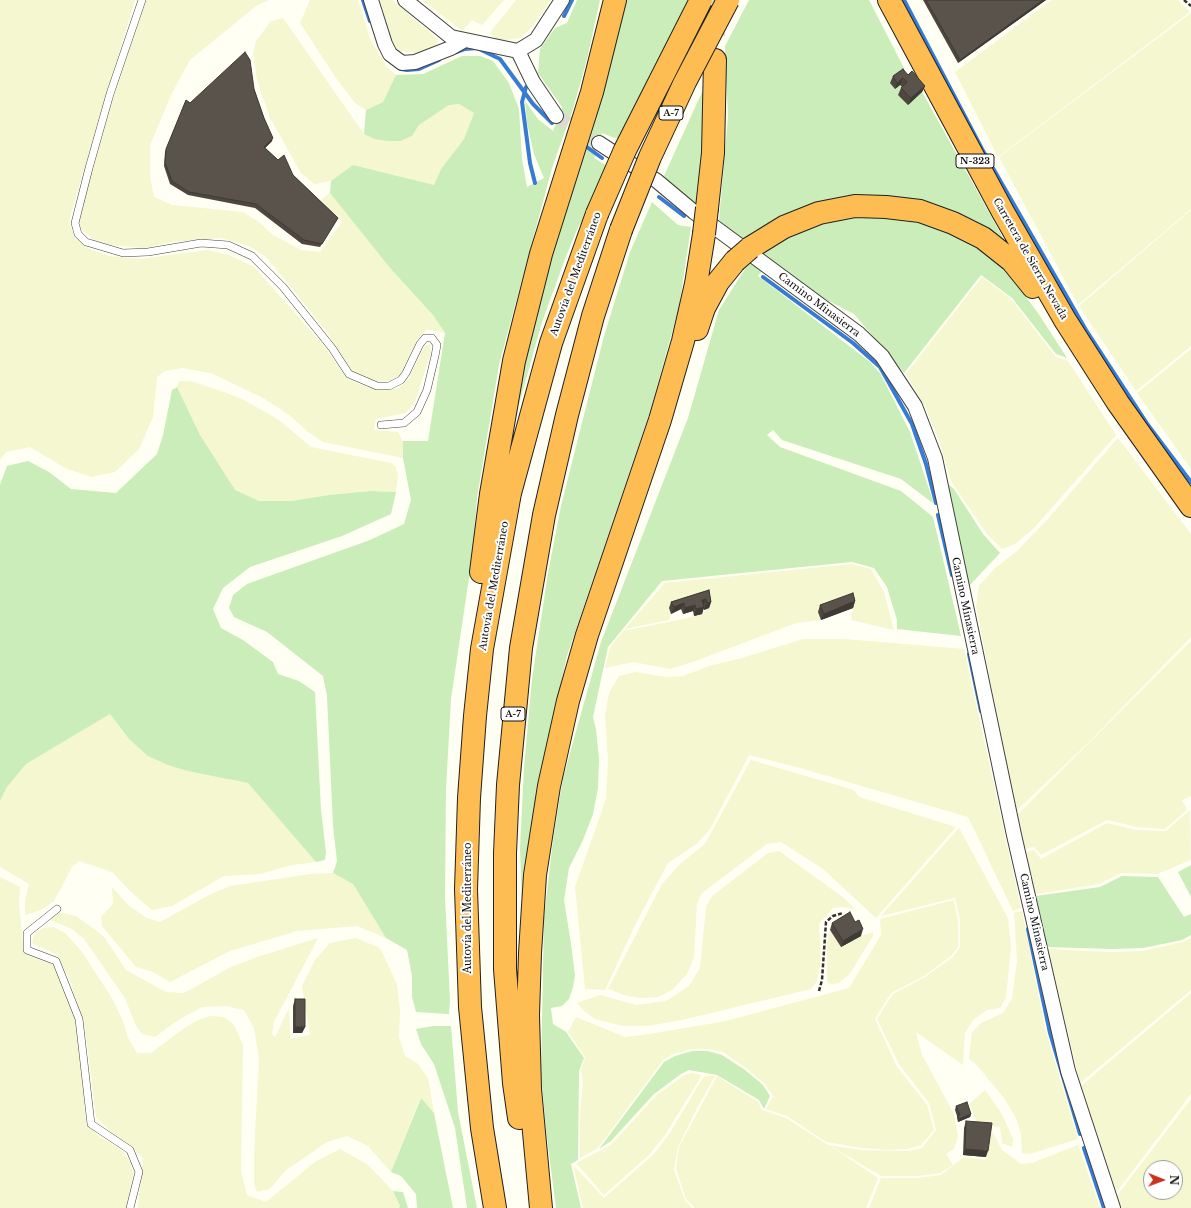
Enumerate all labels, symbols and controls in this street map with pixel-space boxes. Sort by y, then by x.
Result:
road number: A-7 [659,106,683,120]
road number: N-323 [956,154,994,168]
street label: Carretera de Sierra Nevada [990,196,1070,322]
street label: Autovía del Mediterráneo [548,210,604,338]
street label: Camino Minasierra [776,270,862,340]
street label: Autovía del Mediterráneo [477,520,511,652]
street label: Camino Minasierra [949,556,981,656]
road number: A-7 [501,707,525,721]
street label: Autovía del Mediterráneo [462,842,474,974]
street label: Camino Minasierra [1017,872,1051,972]
north arrow [1143,1160,1183,1200]
text: N [1167,1175,1181,1185]

